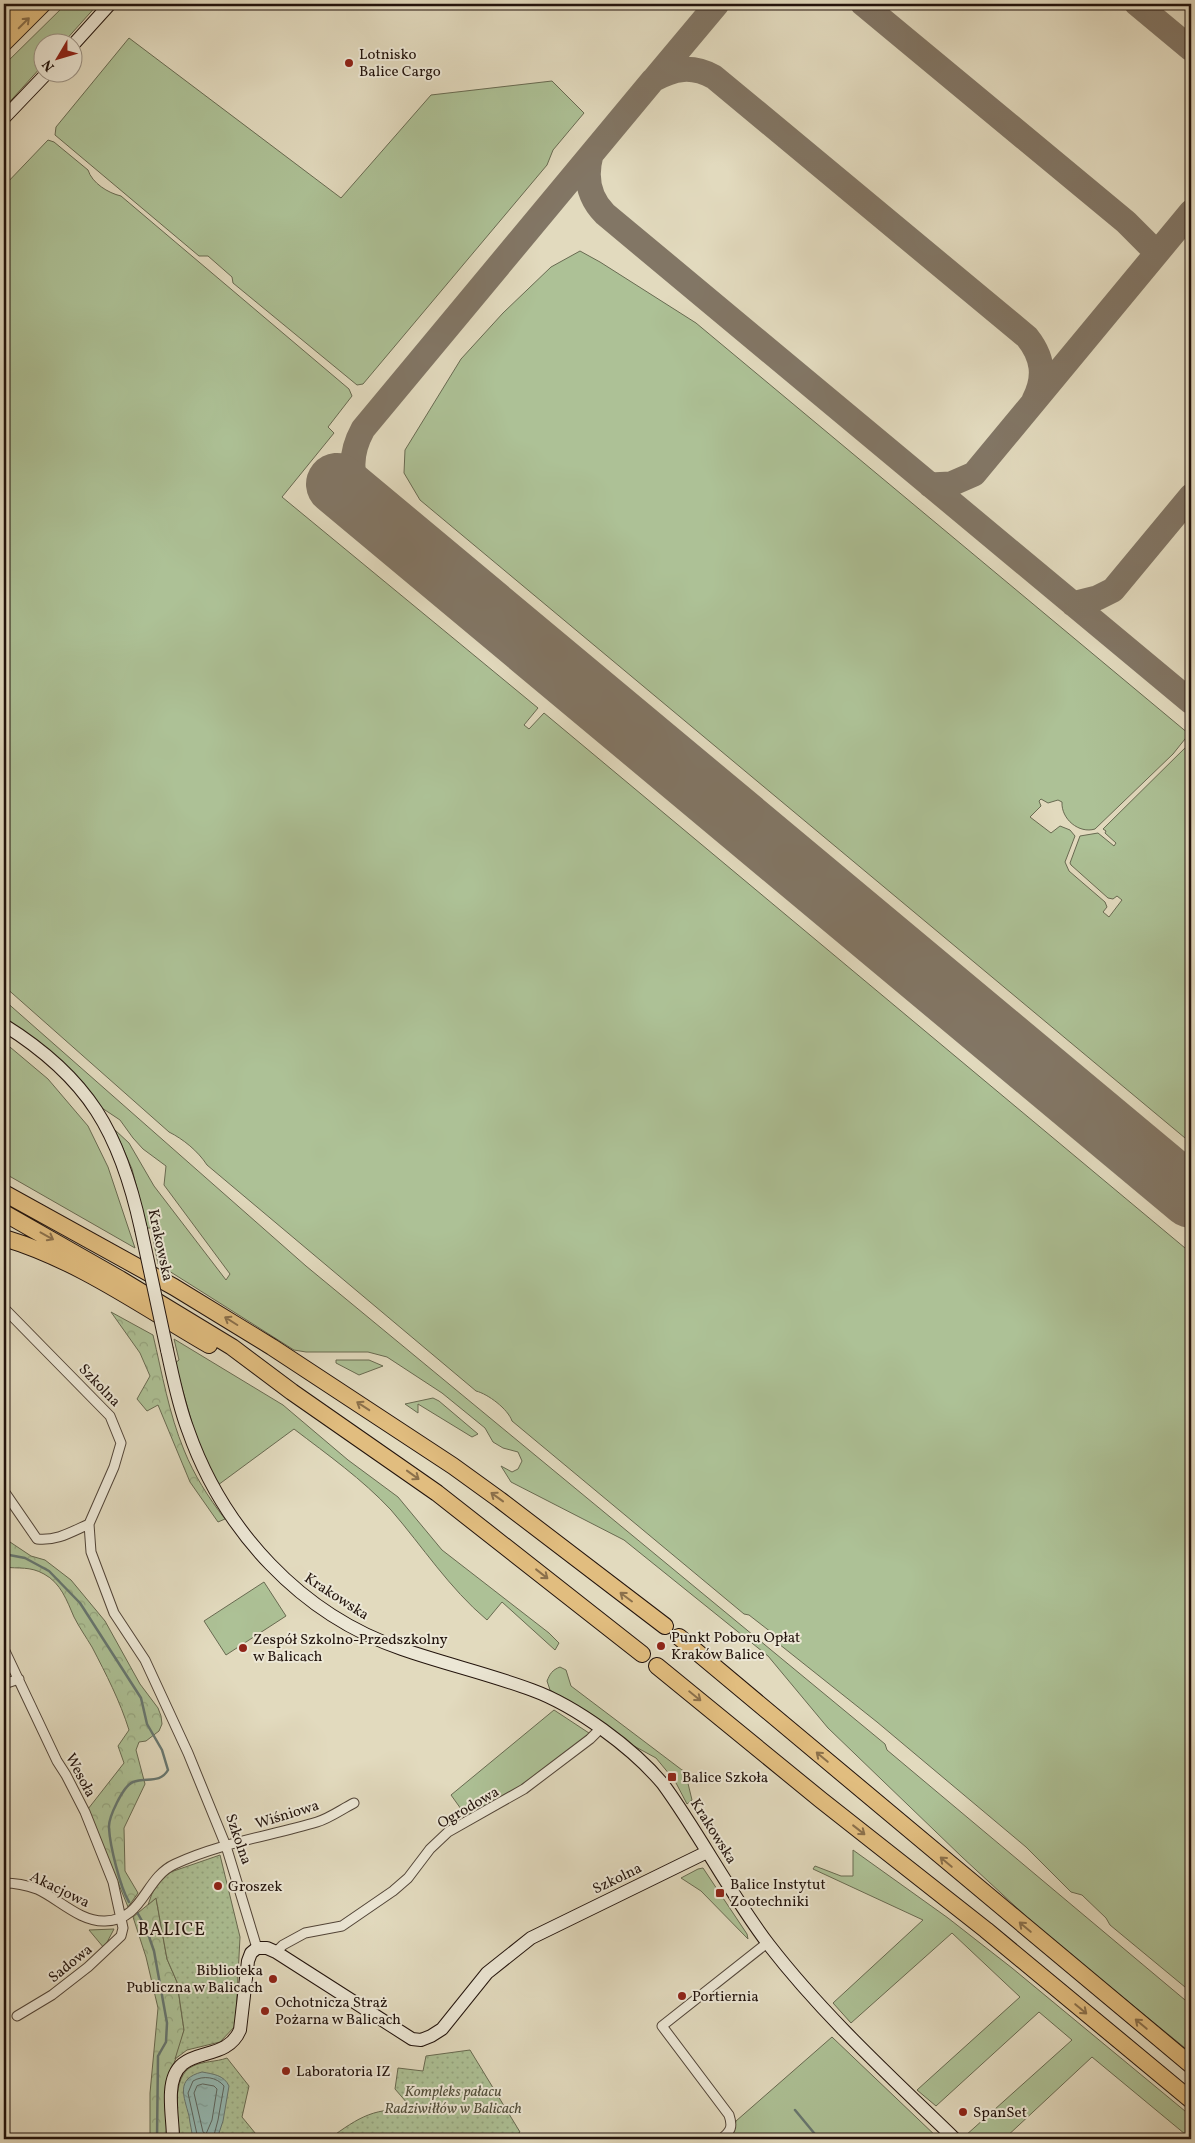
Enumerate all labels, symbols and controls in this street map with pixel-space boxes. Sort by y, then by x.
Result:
one-way arrow [17,18,29,30]
north arrow [32,32,82,82]
place label: Lotnisko Balice Cargo [359,45,441,83]
text: N [38,55,60,75]
marker: Lotnisko Balice Cargo [343,57,355,69]
street label: Krakowska [142,1207,177,1283]
one-way arrow [39,1231,54,1241]
one-way arrow [224,1315,238,1326]
street label: Szkolna [73,1360,125,1412]
one-way arrow [356,1401,370,1411]
one-way arrow [406,1470,420,1480]
one-way arrow [491,1492,504,1503]
street label: Krakowska [300,1568,373,1626]
one-way arrow [535,1568,548,1579]
one-way arrow [620,1591,633,1602]
place label: Punkt Poboru Opłat Kraków Balice [671,1628,800,1666]
place label: Zespół Szkolno-Przedszkolny w Balicach [253,1630,448,1668]
marker: Punkt Poboru Opłat Kraków Balice [655,1640,667,1652]
marker: Zespół Szkolno-Przedszkolny w Balicach [237,1642,249,1654]
one-way arrow [688,1691,701,1702]
street label: Wesoła [59,1750,100,1801]
one-way arrow [815,1752,828,1763]
place label: Balice Szkoła [682,1768,768,1789]
marker: Balice Szkoła [666,1771,678,1783]
street label: Ogrodowa [434,1782,504,1834]
street label: Krakowska [684,1795,741,1868]
street label: Wiśniowa [253,1796,322,1835]
street label: Szkolna [219,1811,256,1868]
one-way arrow [852,1825,866,1835]
one-way arrow [940,1856,953,1867]
street label: Szkolna [589,1858,646,1900]
street label: Akacjowa [26,1867,93,1914]
place label: Balice Instytut Zootechniki [730,1875,826,1913]
place label: Groszek [228,1877,282,1898]
marker: Groszek [212,1880,224,1892]
marker: Balice Instytut Zootechniki [714,1887,726,1899]
district label: BALICE [138,1918,206,1943]
one-way arrow [1018,1922,1031,1933]
street label: Sadowa [44,1940,97,1988]
place label: Biblioteka Publiczna w Balicach [126,1961,263,1999]
marker: Biblioteka Publiczna w Balicach [267,1973,279,1985]
place label: Portiernia [692,1987,759,2008]
marker: Portiernia [676,1990,688,2002]
place label: Ochotnicza Straż Pożarna w Balicach [275,1993,401,2031]
one-way arrow [1074,2003,1087,2014]
marker: Ochotnicza Straż Pożarna w Balicach [259,2005,271,2017]
one-way arrow [1134,2018,1147,2029]
place label: Laboratoria IZ [296,2062,391,2083]
marker: Laboratoria IZ [280,2065,292,2077]
park label: Kompleks pałacu Radziwiłłów w Balicach [384,2082,522,2120]
place label: SpanSet [973,2103,1027,2124]
marker: SpanSet [957,2106,969,2118]

